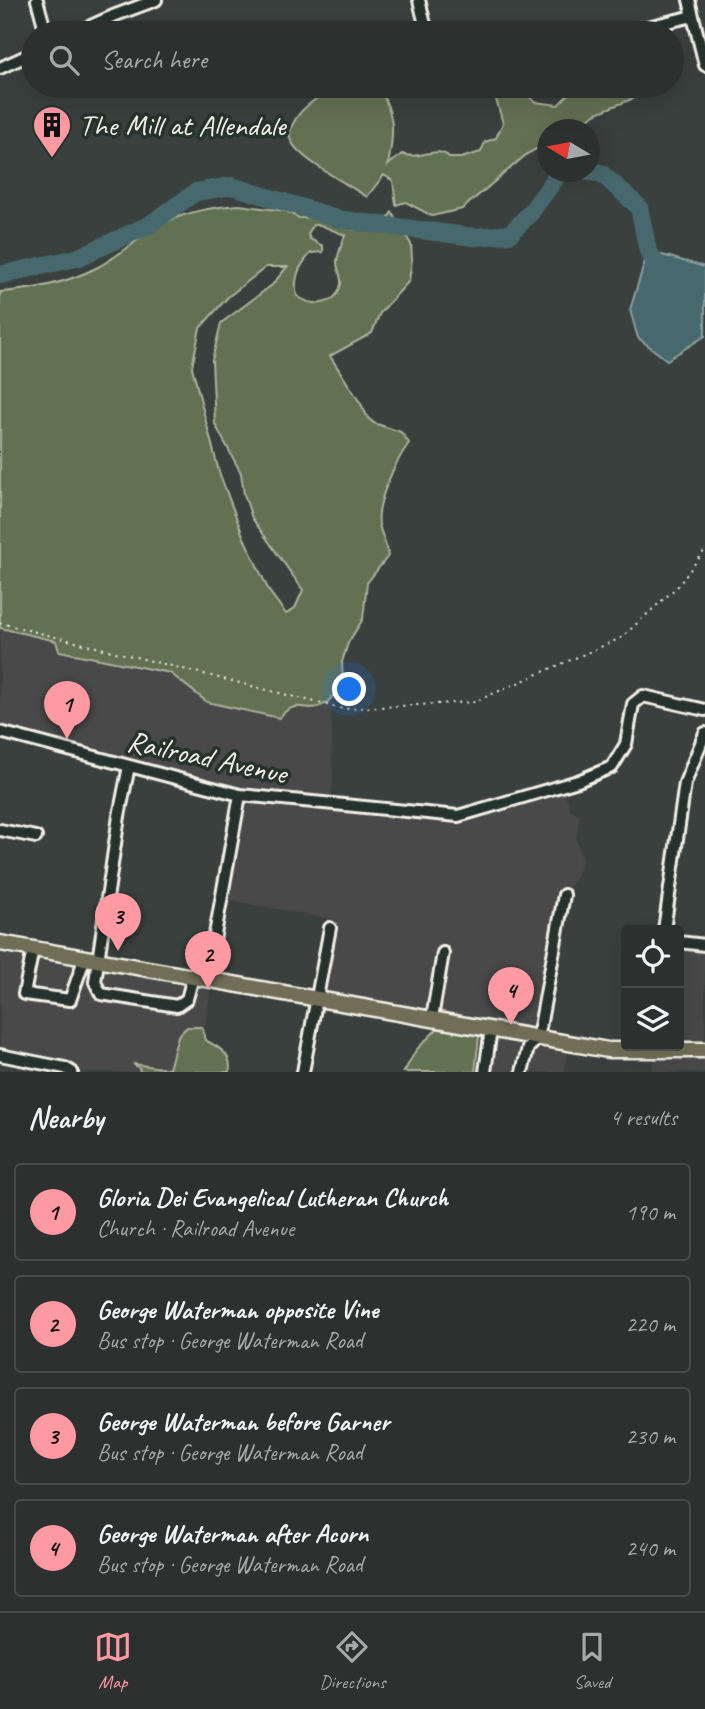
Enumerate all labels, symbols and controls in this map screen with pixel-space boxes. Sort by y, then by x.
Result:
search box [21,21,684,98]
icon: search [45,41,83,79]
text: Search here [101,43,207,76]
building icon: The Mill at Allendale [31,104,73,159]
place label: The Mill at Allendale [79,106,288,144]
north arrow [537,119,600,182]
your location [332,672,366,706]
pin: 1 [44,681,90,739]
street label: Railroad Avenue [124,722,292,793]
pin: 3 [95,893,141,951]
map controls [621,925,684,1051]
button: locate [621,925,684,988]
pin: 2 [185,931,231,989]
pin: 4 [488,967,534,1025]
button: layers [621,988,684,1051]
text: Nearby [28,1099,104,1137]
text: 4 results [610,1103,677,1132]
text: Gloria Dei Evangelical Lutheran Church [97,1181,448,1214]
text: 1 [48,1198,58,1227]
text: 190 m [626,1198,675,1227]
text: Church · Railroad Avenue [97,1214,294,1243]
text: George Waterman opposite Vine [97,1293,378,1326]
text: 2 [48,1310,58,1339]
text: 220 m [626,1310,675,1339]
text: Bus stop · George Waterman Road [97,1326,363,1355]
text: George Waterman before Garner [97,1405,389,1438]
text: 3 [48,1422,58,1451]
text: 230 m [626,1422,675,1451]
text: Bus stop · George Waterman Road [97,1438,363,1467]
text: George Waterman after Acorn [97,1517,368,1550]
text: 4 [48,1534,58,1563]
text: 240 m [626,1534,675,1563]
text: Bus stop · George Waterman Road [97,1550,363,1579]
tab: Map [94,1628,132,1694]
tab: Directions [319,1628,386,1694]
tab: Saved [573,1628,611,1694]

